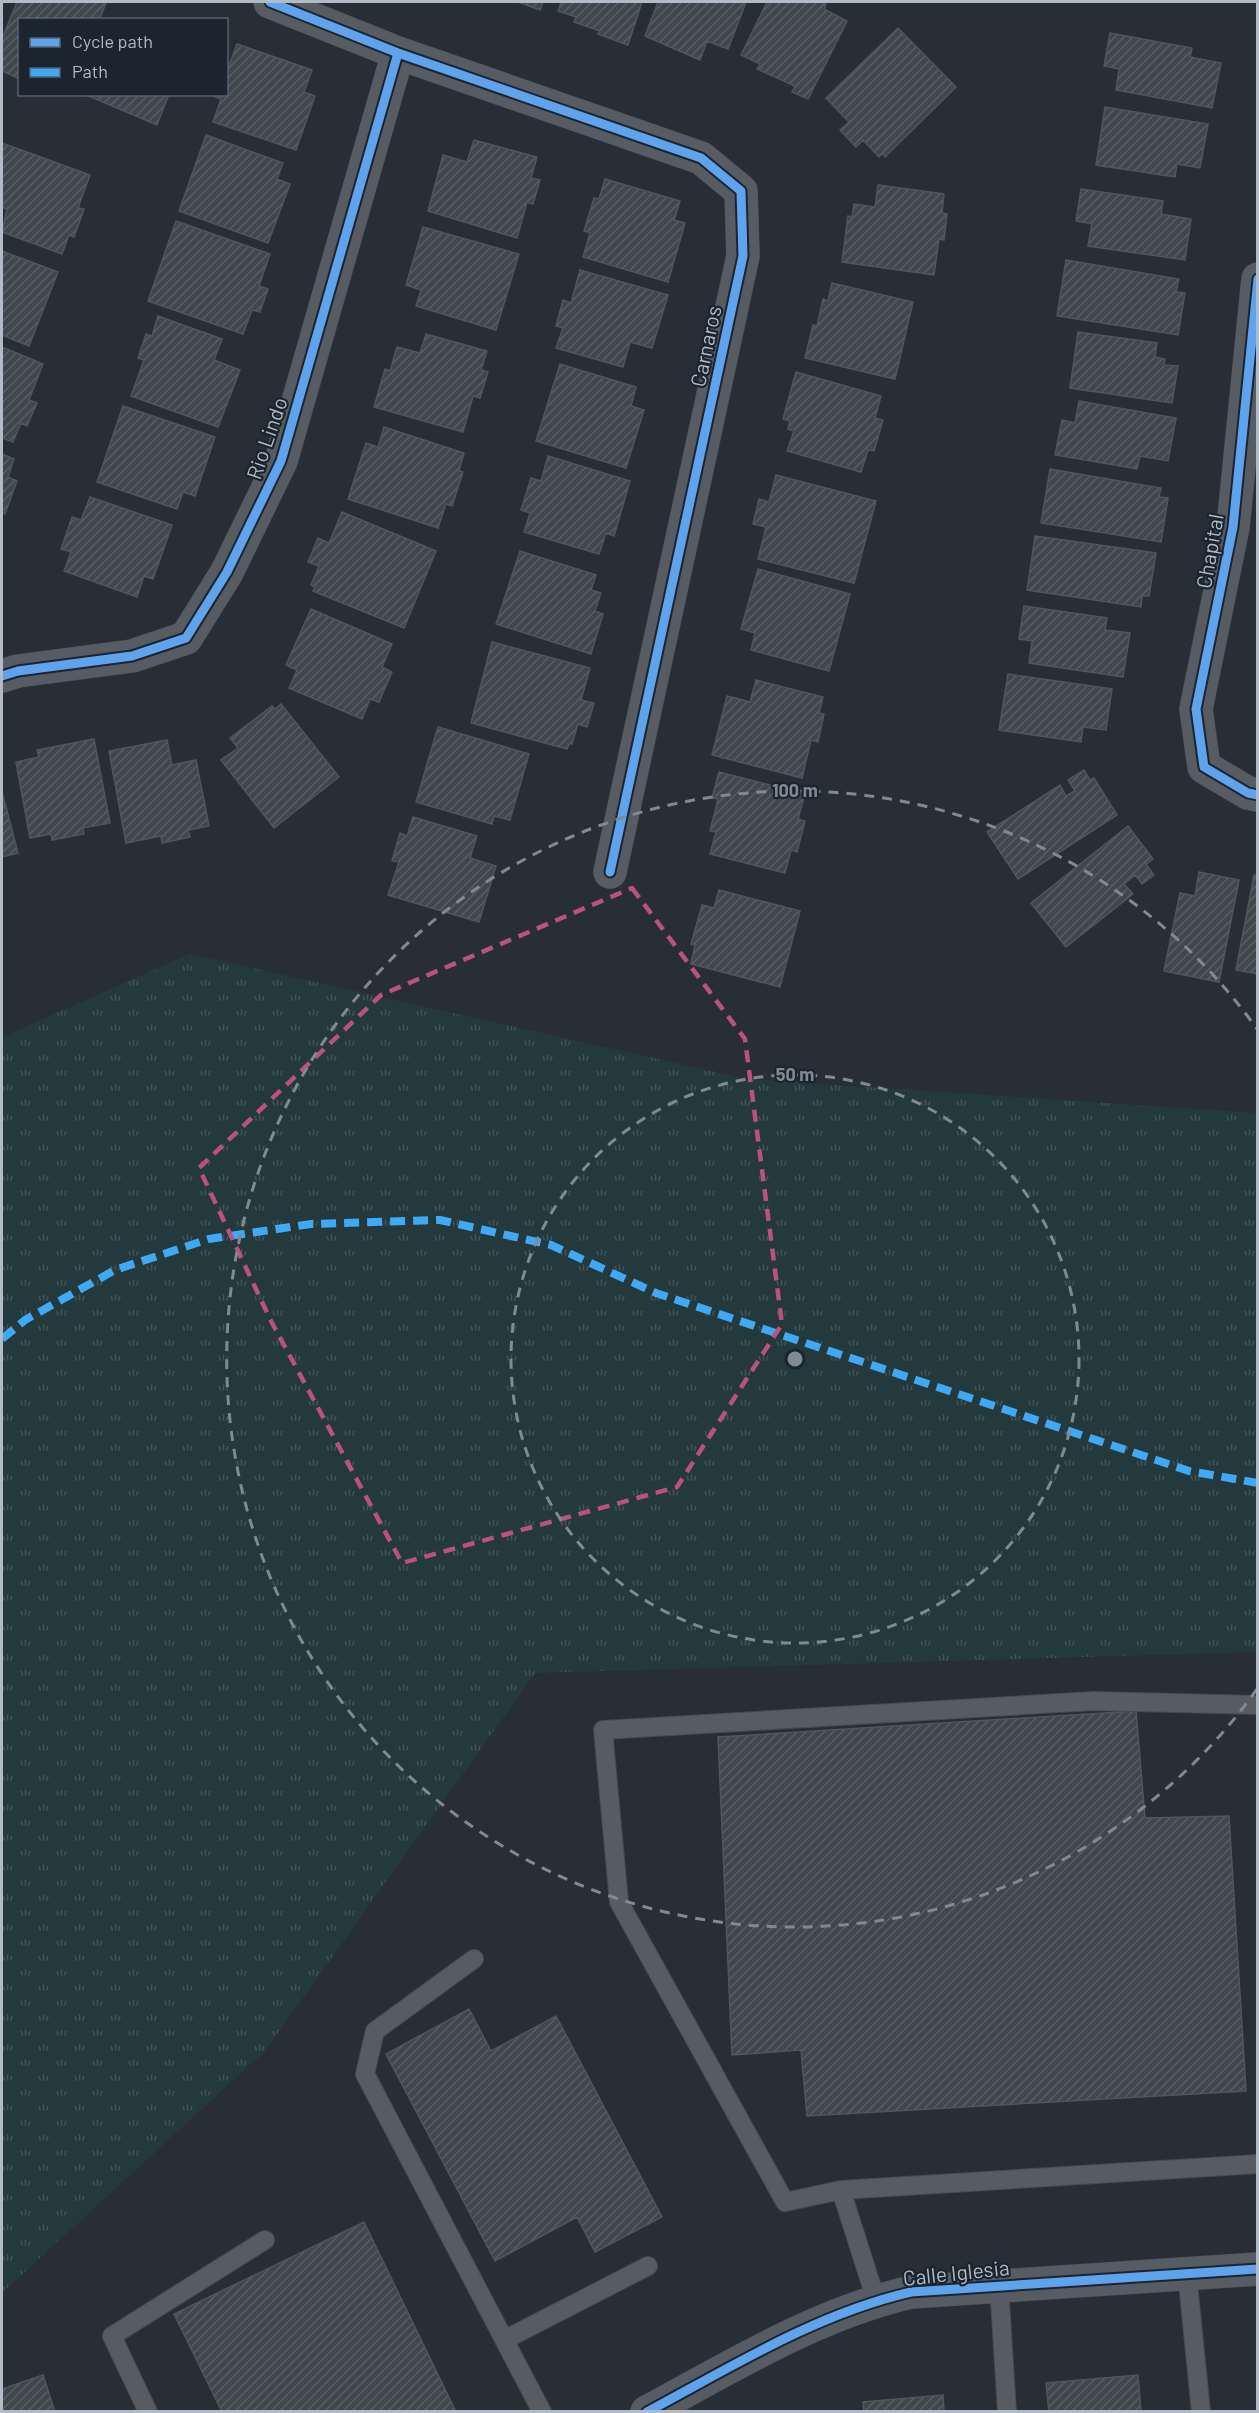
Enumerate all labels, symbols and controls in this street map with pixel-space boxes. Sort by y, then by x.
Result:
legend [18,18,228,96]
text: Cycle path [72,30,153,52]
text: Path [72,60,108,82]
street label: Carnaros [684,303,726,389]
street label: Rio Lindo [240,394,292,482]
street label: Chapital [1190,512,1228,590]
text: 100 m [772,779,818,801]
text: 50 m [776,1063,814,1085]
centre of rings [785,1349,805,1369]
street label: Calle Iglesia [901,2254,1011,2290]

